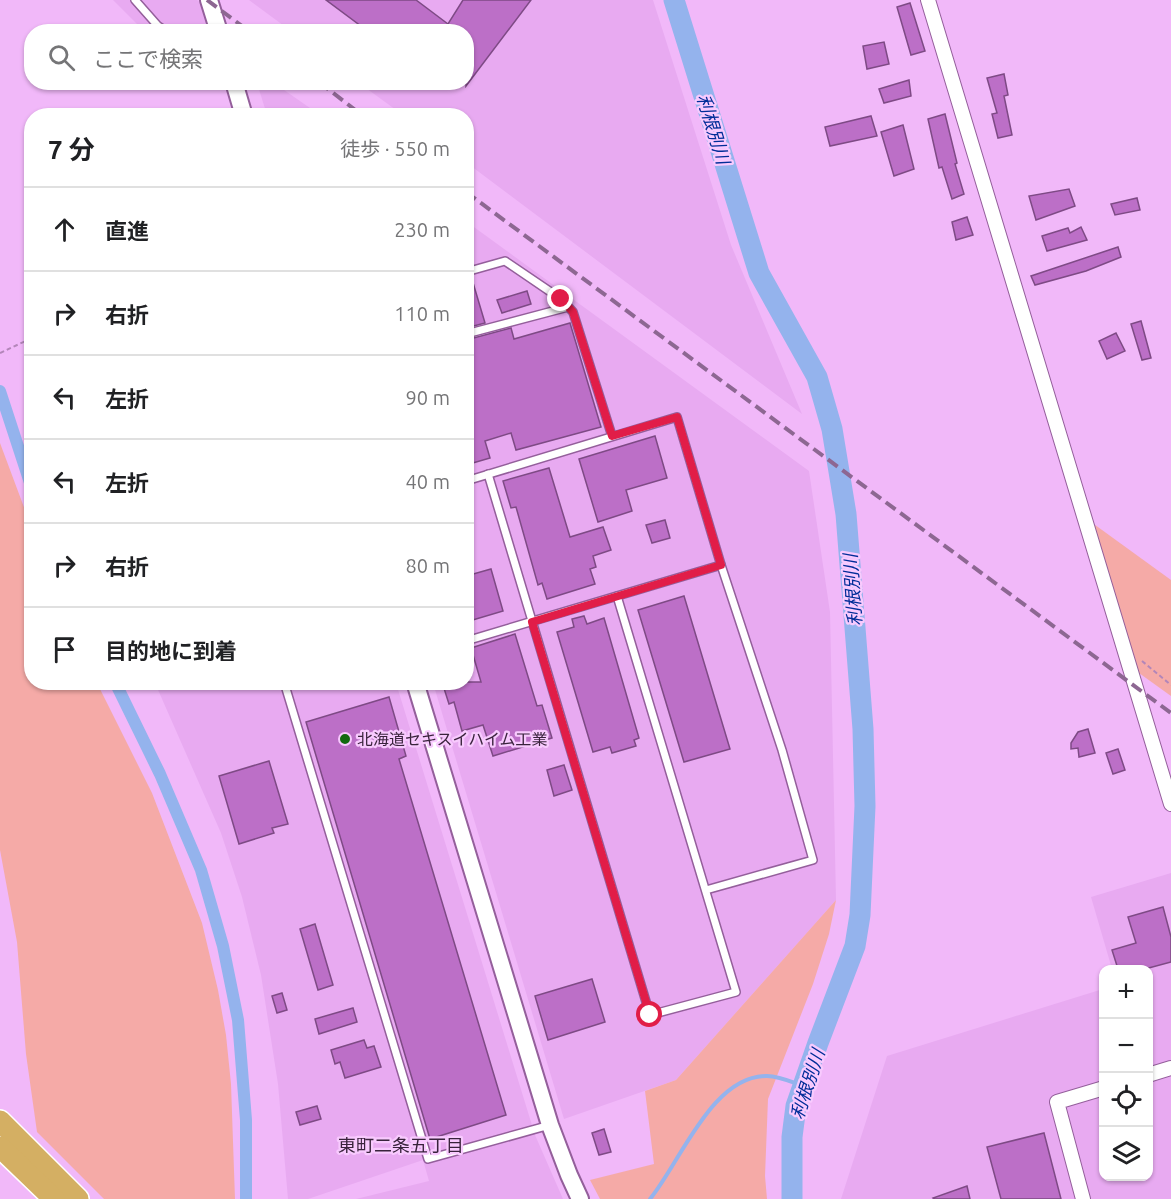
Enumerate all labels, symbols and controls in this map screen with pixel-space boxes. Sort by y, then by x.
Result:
search box [24,24,474,90]
icon: search [45,41,78,74]
text: ここで検索 [93,46,203,71]
water label: 利根別川 [694,92,735,168]
text: 7 分 [48,135,95,164]
text: 徒歩 · 550 m [340,137,450,160]
icon: ahead [48,213,81,246]
text: 直進 [105,218,149,243]
text: 230 m [394,218,450,241]
route end [547,285,573,311]
icon: right [48,297,81,330]
text: 右折 [105,302,149,327]
text: 110 m [394,302,450,325]
icon: left [48,381,81,414]
text: 左折 [105,386,149,411]
text: 90 m [406,386,450,409]
icon: left [48,465,81,498]
text: 左折 [105,470,149,495]
text: 40 m [406,470,450,493]
icon: right [48,549,81,582]
water label: 利根別川 [839,551,864,627]
text: 右折 [105,554,149,579]
text: 80 m [406,554,450,577]
icon: arrive [48,633,81,666]
text: 目的地に到着 [105,638,237,663]
place label: 北海道セキスイハイム工業 [357,730,548,748]
marker: 北海道セキスイハイム工業 [338,732,352,746]
map controls [1099,965,1153,1181]
button: + [1099,965,1153,1019]
route start [636,1001,662,1027]
button: − [1099,1019,1153,1073]
water label: 利根別川 [786,1045,828,1121]
button: locate [1099,1073,1153,1127]
button: layers [1099,1127,1153,1181]
district label: 東町二条五丁目 [338,1135,464,1155]

